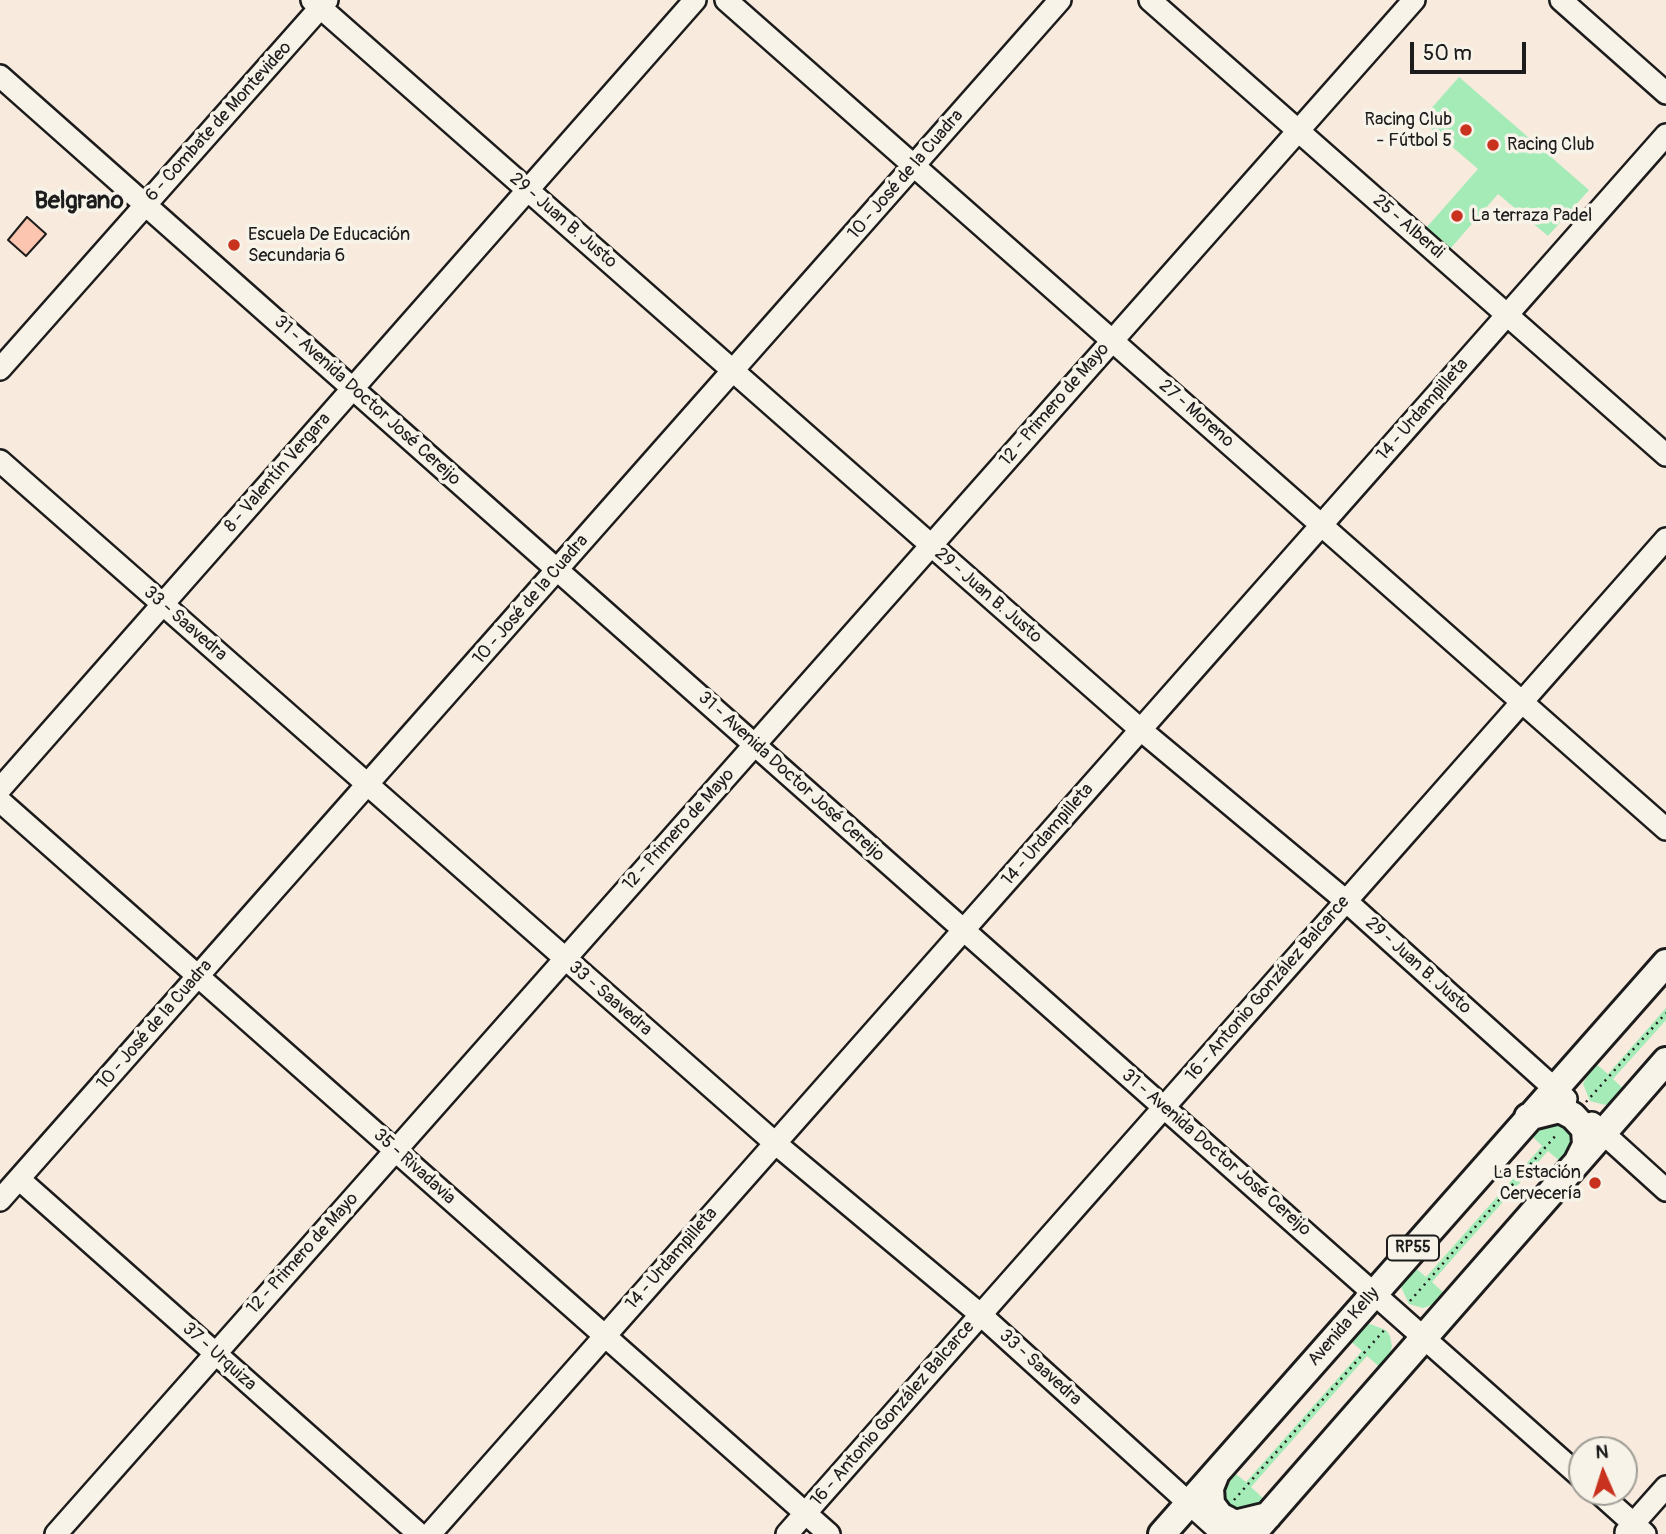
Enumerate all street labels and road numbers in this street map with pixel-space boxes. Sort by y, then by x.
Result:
street label: 6 - Combate de Montevideo [141,37,297,207]
street label: 10 - José de la Cuadra [844,106,968,244]
street label: 29 - Juan B. Justo [505,169,621,273]
street label: 25 - Alberdi [1368,190,1448,264]
street label: 31 - Avenida Doctor José Cereijo [269,311,465,491]
street label: 12 - Primero de Mayo [996,339,1114,471]
street label: 14 - Urdampilleta [1373,354,1473,466]
street label: 27 - Moreno [1154,376,1238,452]
street label: 8 - Valentín Vergara [220,409,336,537]
street label: 10 - José de la Cuadra [469,531,593,669]
street label: 29 - Juan B. Justo [930,544,1046,648]
street label: 33 - Saavedra [139,582,231,666]
street label: 31 - Avenida Doctor José Cereijo [693,687,889,867]
street label: 12 - Primero de Mayo [619,765,739,895]
street label: 14 - Urdampilleta [998,779,1098,891]
street label: 16 - Antonio González Balcarce [1181,892,1355,1086]
street label: 29 - Juan B. Justo [1361,913,1475,1019]
street label: 10 - José de la Cuadra [93,956,217,1094]
street label: 33 - Saavedra [564,957,656,1041]
street label: 31 - Avenida Doctor José Cereijo [1117,1065,1315,1241]
street label: 35 - Rivadavia [369,1125,459,1209]
street label: 12 - Primero de Mayo [243,1189,363,1319]
street label: 14 - Urdampilleta [622,1203,722,1315]
road number: RP55 [1387,1236,1439,1260]
street label: Avenida Kelly [1304,1283,1384,1371]
street label: 16 - Antonio González Balcarce [806,1317,980,1511]
street label: 37 - Urquiza [178,1318,260,1396]
street label: 33 - Saavedra [994,1325,1086,1411]

